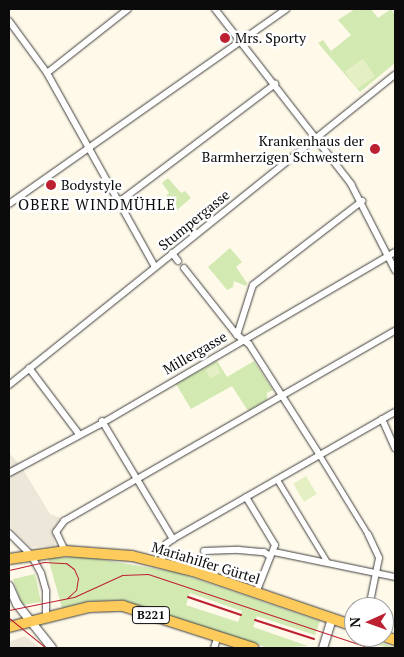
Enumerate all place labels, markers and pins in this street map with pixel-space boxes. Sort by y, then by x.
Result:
place label: Mrs. Sporty [235,30,307,46]
marker: Mrs. Sporty [219,32,231,44]
place label: Krankenhaus der Barmherzigen Schwestern [202,133,364,166]
marker: Krankenhaus der Barmherzigen Schwestern [368,142,382,156]
place label: Bodystyle [61,177,122,193]
marker: Bodystyle [45,179,57,191]

